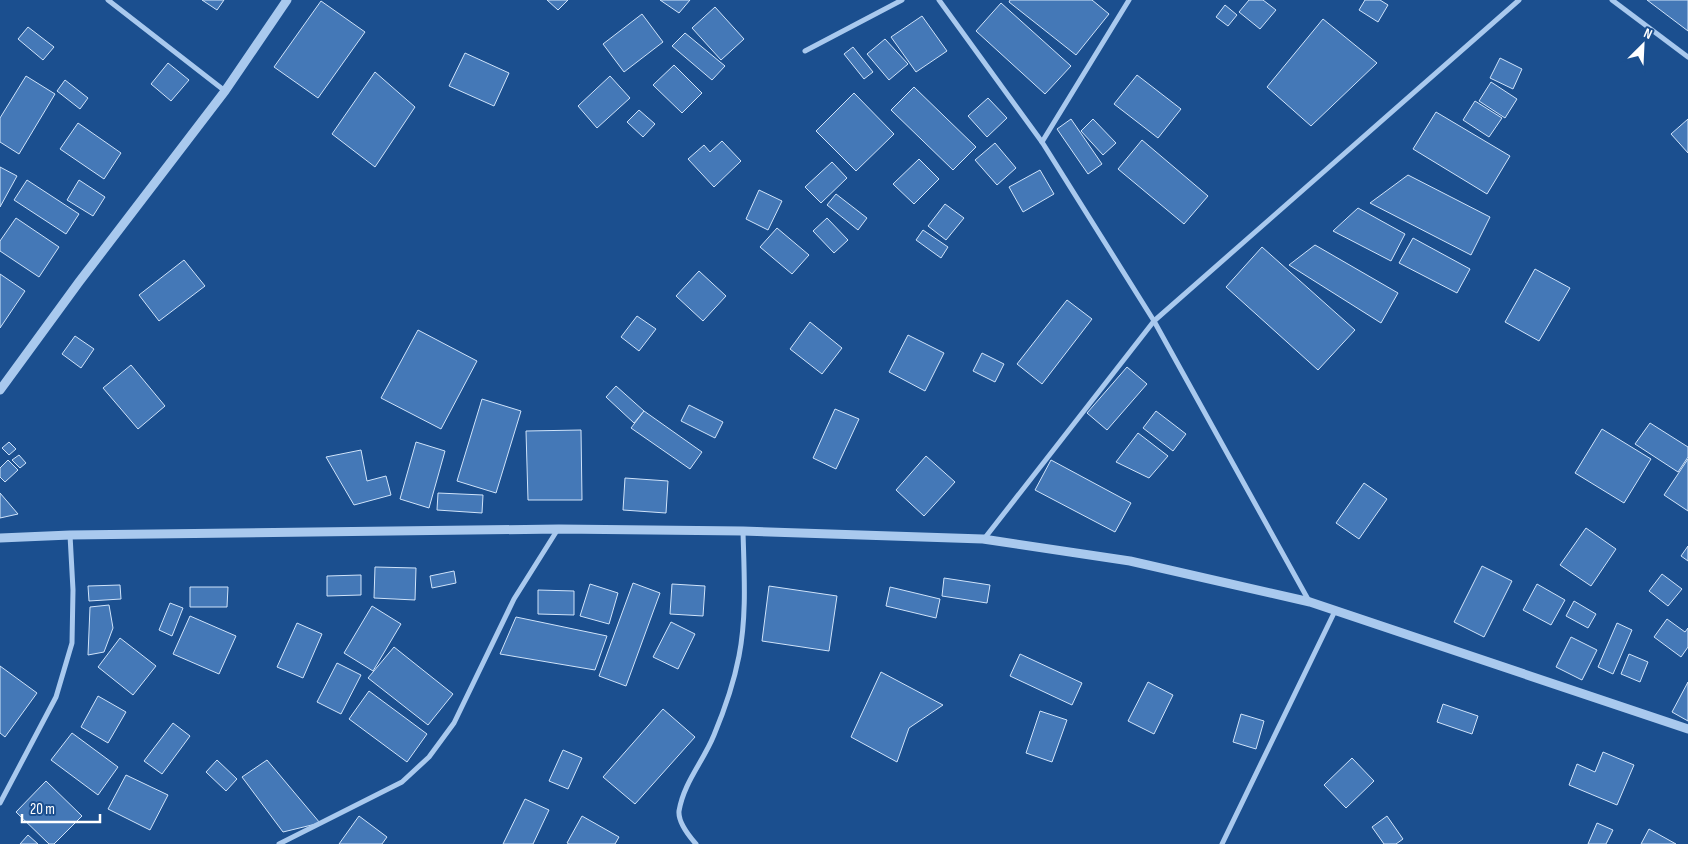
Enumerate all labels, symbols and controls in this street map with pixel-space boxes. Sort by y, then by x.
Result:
north arrow [1618,20,1668,70]
text: N [1641,24,1655,43]
scale bar [22,792,100,824]
text: 20 m [30,800,55,819]

